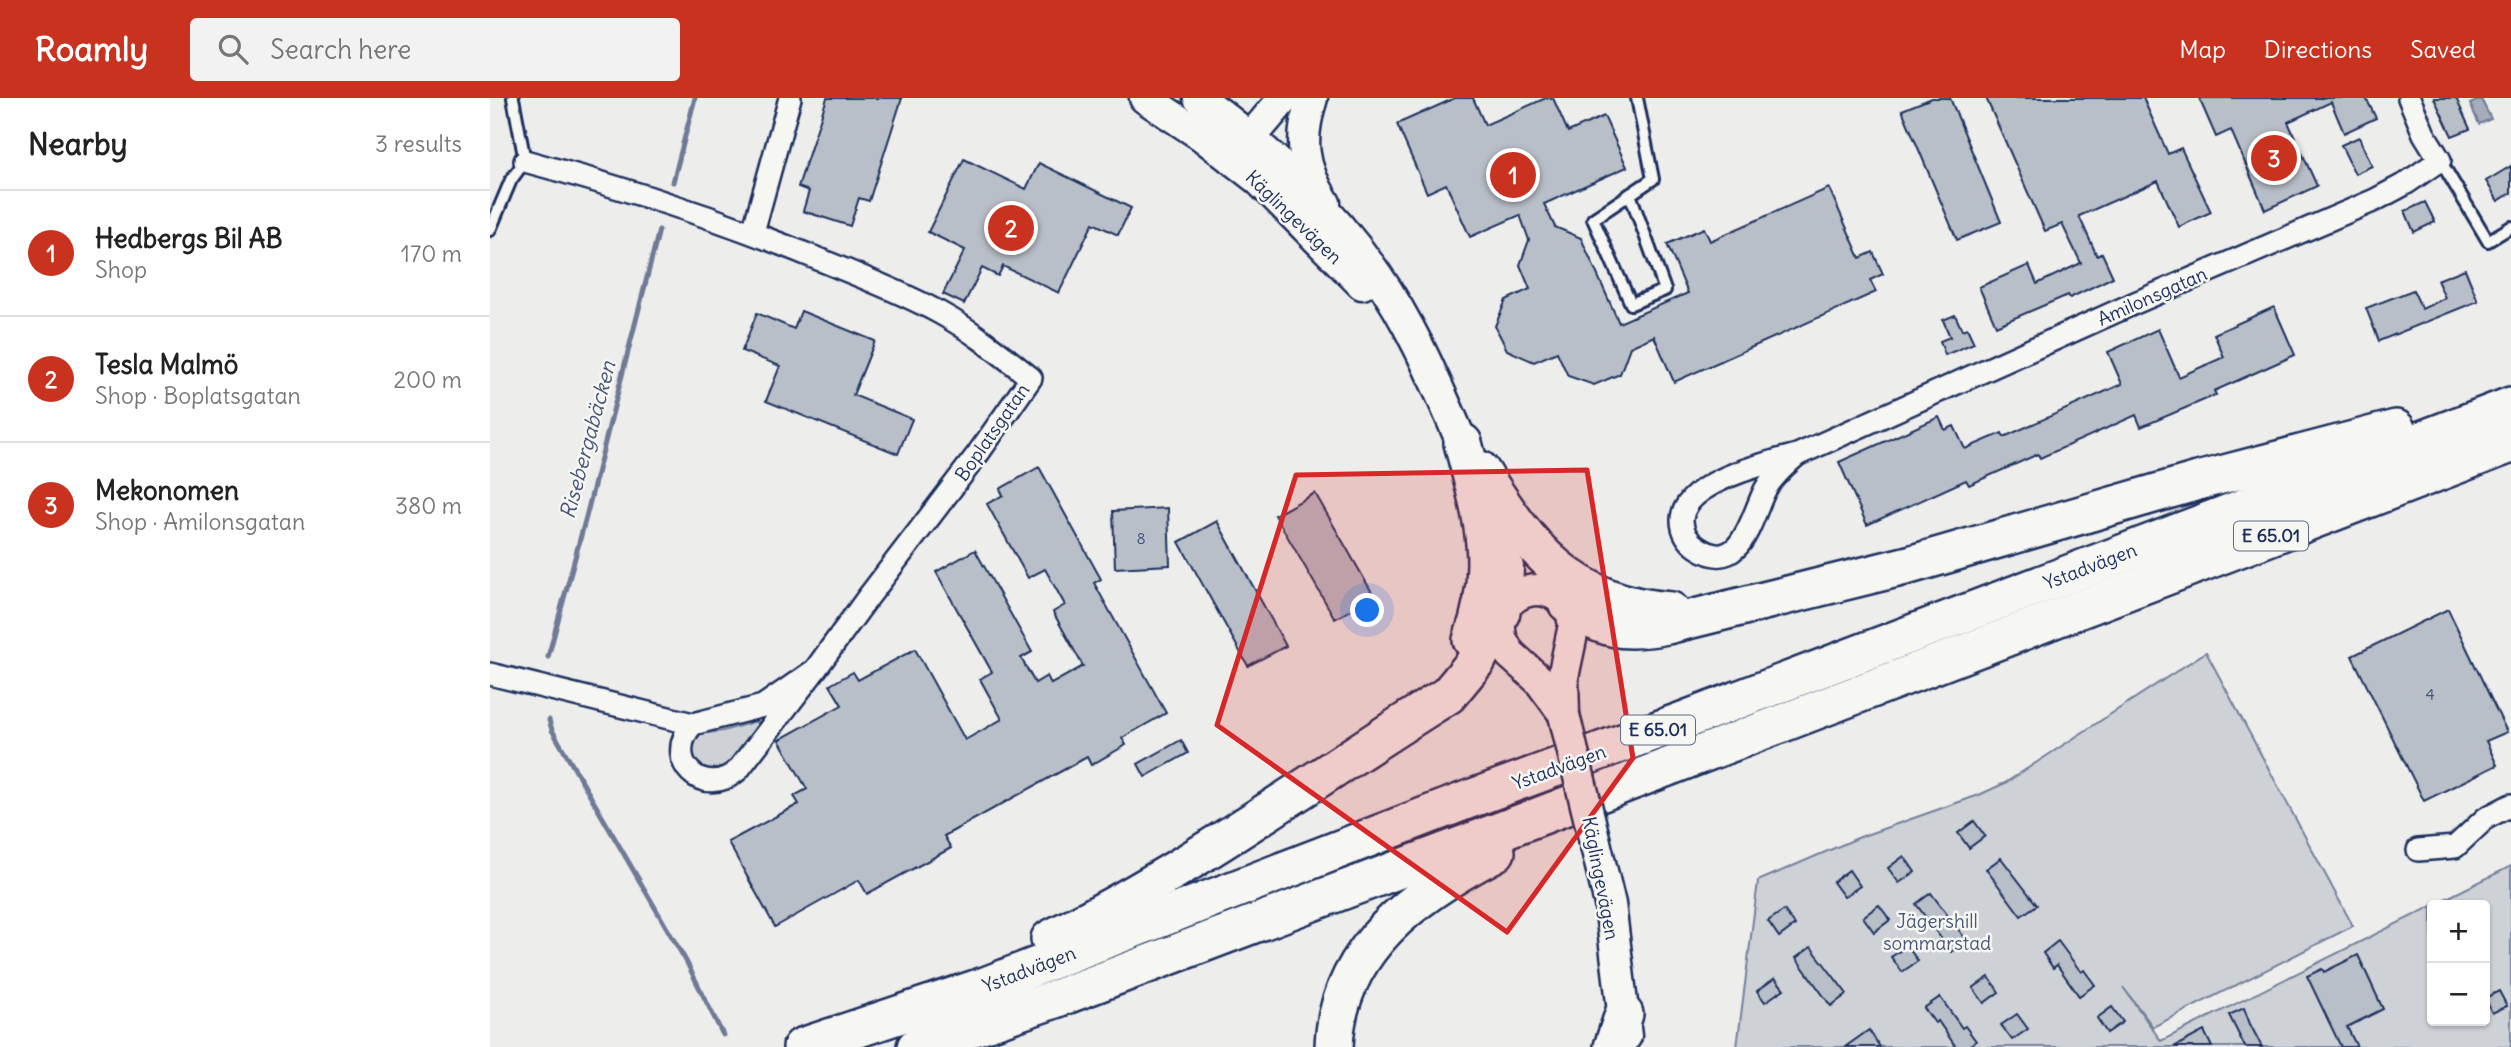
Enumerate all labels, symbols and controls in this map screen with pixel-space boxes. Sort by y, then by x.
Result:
search box [190,18,680,81]
text: Roamly [35,28,148,70]
icon: search [214,30,252,68]
text: Search here [270,33,411,66]
text: Map [2179,34,2226,64]
text: Directions [2264,34,2372,64]
text: Saved [2410,34,2476,64]
text: Nearby [28,125,128,163]
text: 3 results [375,129,462,158]
pin: 3 [2251,132,2297,184]
pin: 1 [1490,149,1536,201]
street label: Käglingevägen [1241,165,1347,269]
pin: 2 [988,202,1034,254]
text: Hedbergs Bil AB [95,222,283,255]
text: 1 [46,239,56,268]
text: 170 m [401,239,462,268]
text: Shop [95,255,147,284]
street label: Amilonsgatan [2093,261,2211,331]
text: Tesla Malmö [95,348,238,381]
water label: Risebergabäcken [554,357,622,522]
text: 2 [45,365,57,394]
text: 200 m [393,365,462,394]
street label: Boplatsgatan [950,379,1034,485]
text: Shop · Boplatsgatan [95,381,301,410]
text: Mekonomen [95,474,239,507]
text: 3 [44,491,58,520]
text: 380 m [395,491,462,520]
text: Shop · Amilonsgatan [95,507,305,536]
road number: E 65.01 [2234,522,2308,550]
house number: 8 [1136,528,1146,548]
street label: Ystadvägen [2040,537,2140,595]
your location [1350,593,1384,627]
house number: 4 [2425,684,2435,704]
road number: E 65.01 [1621,716,1695,744]
street label: Ystadvägen [1509,739,1609,795]
street label: Käglingevägen [1577,814,1625,942]
map controls [2427,900,2490,1026]
button: + [2427,900,2490,963]
park label: Jägershill sommarstad [1883,909,1991,955]
street label: Ystadvägen [979,940,1079,998]
button: − [2427,963,2490,1026]

